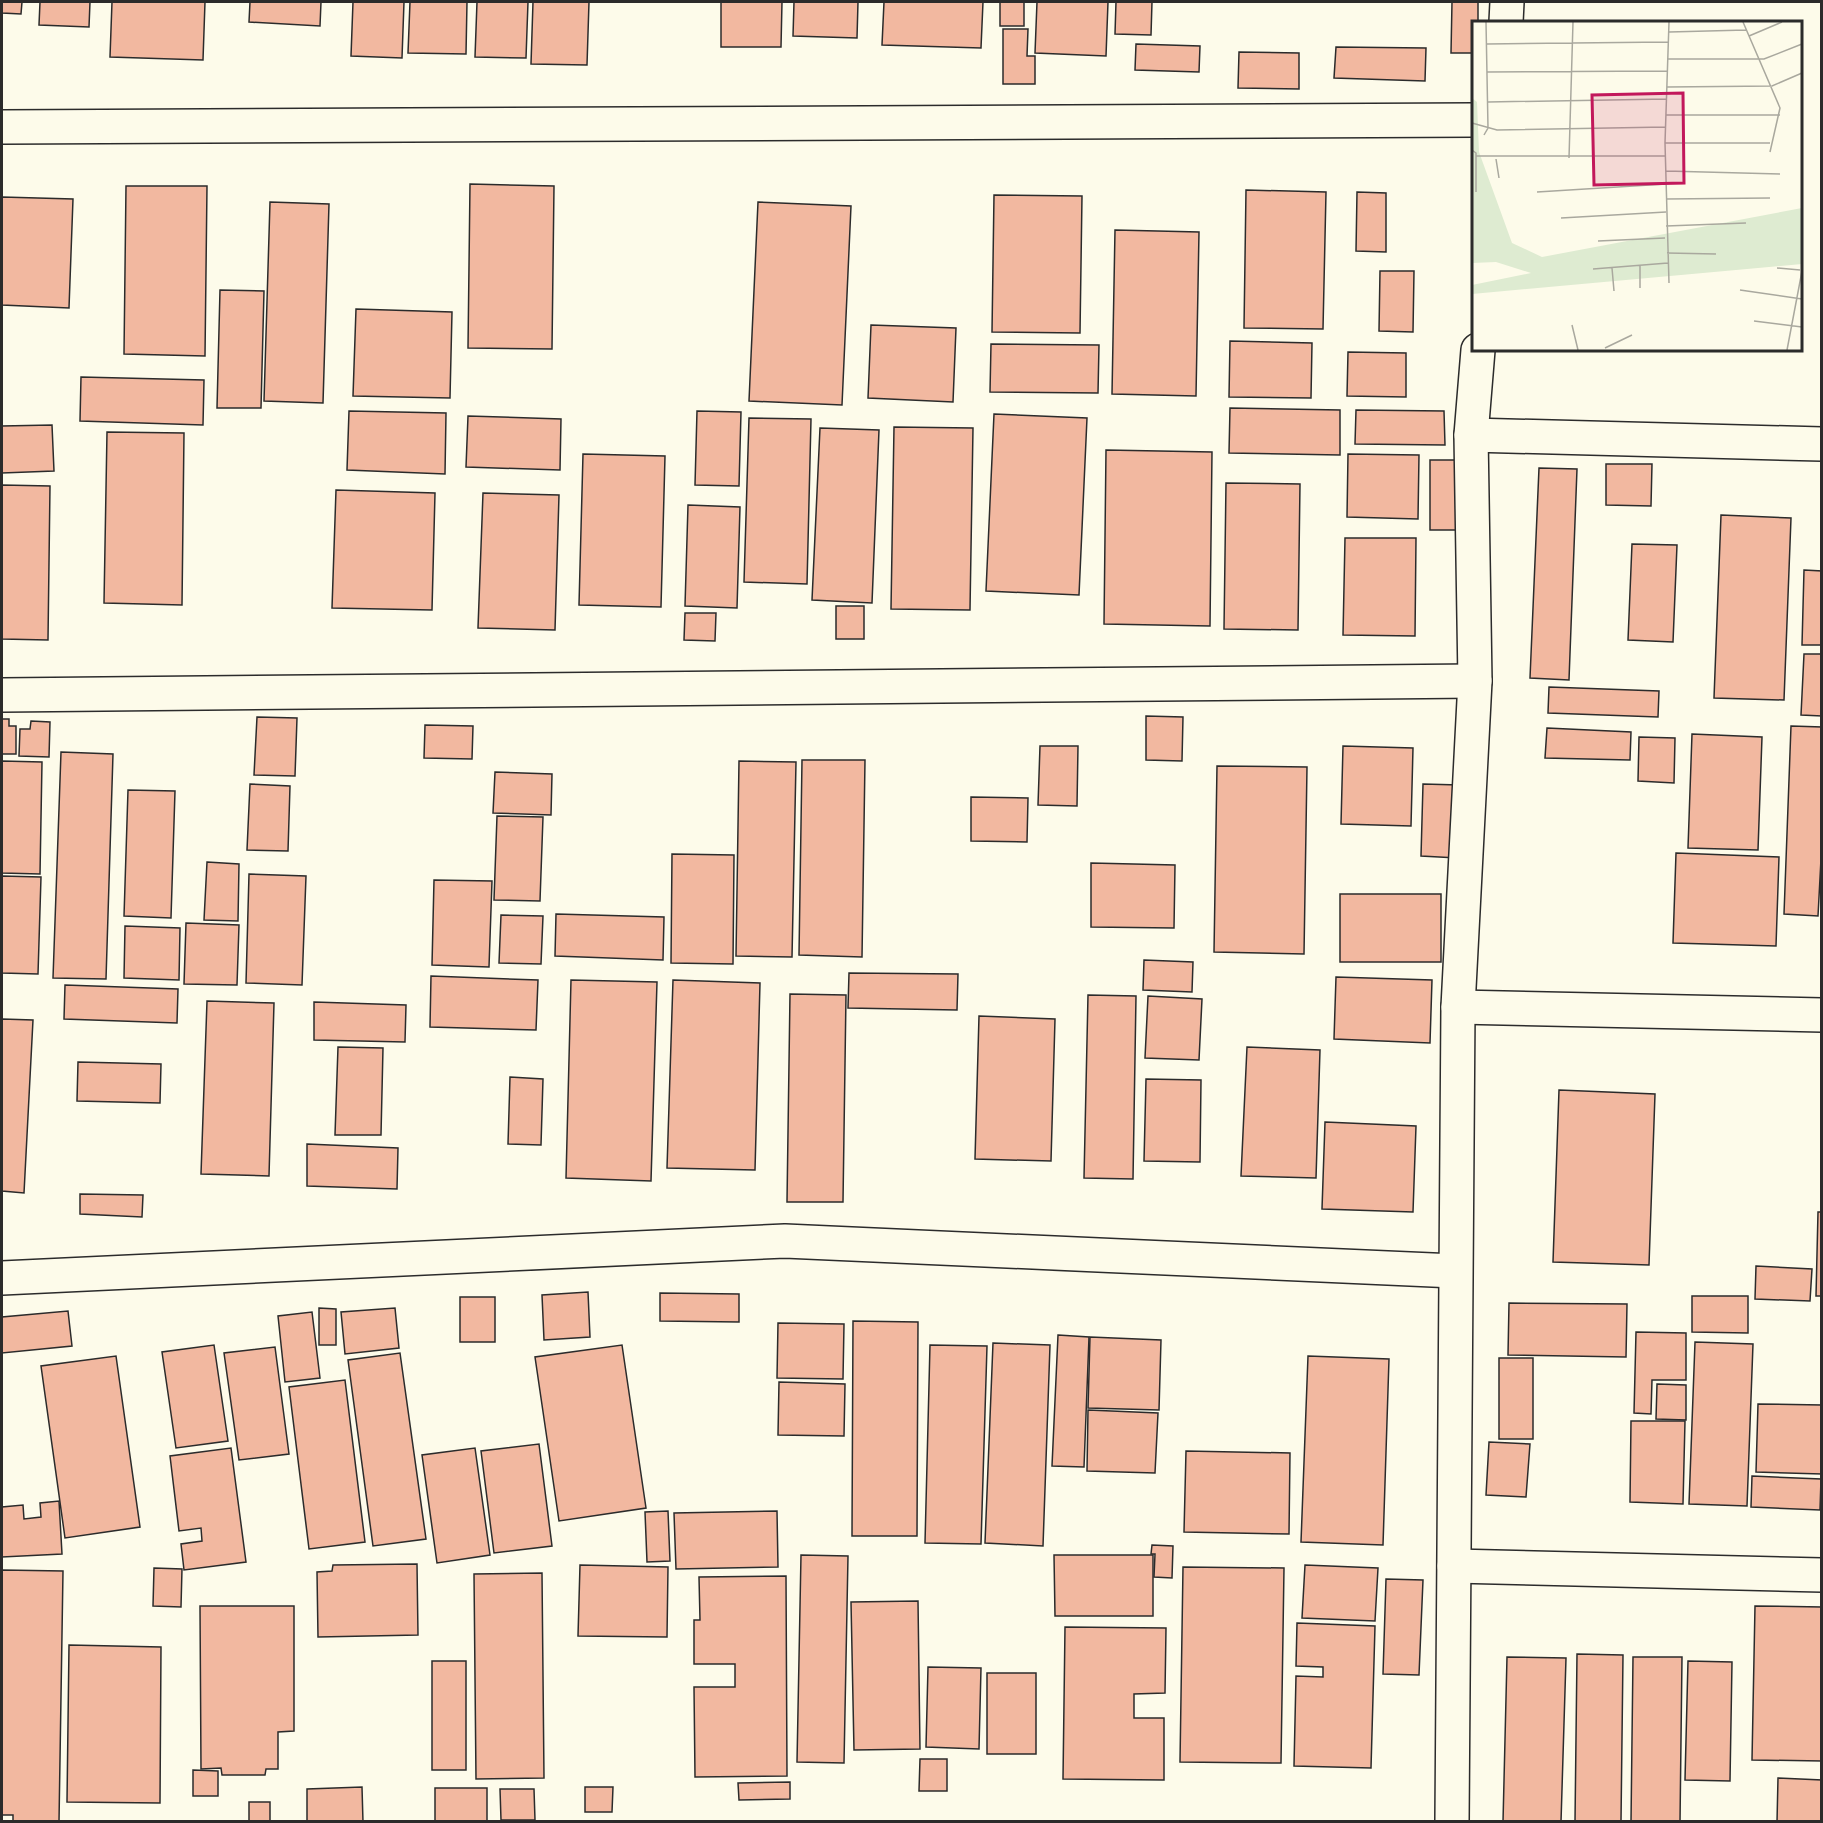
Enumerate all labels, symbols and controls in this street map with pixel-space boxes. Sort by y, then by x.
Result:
inset map [1472,21,1802,351]

